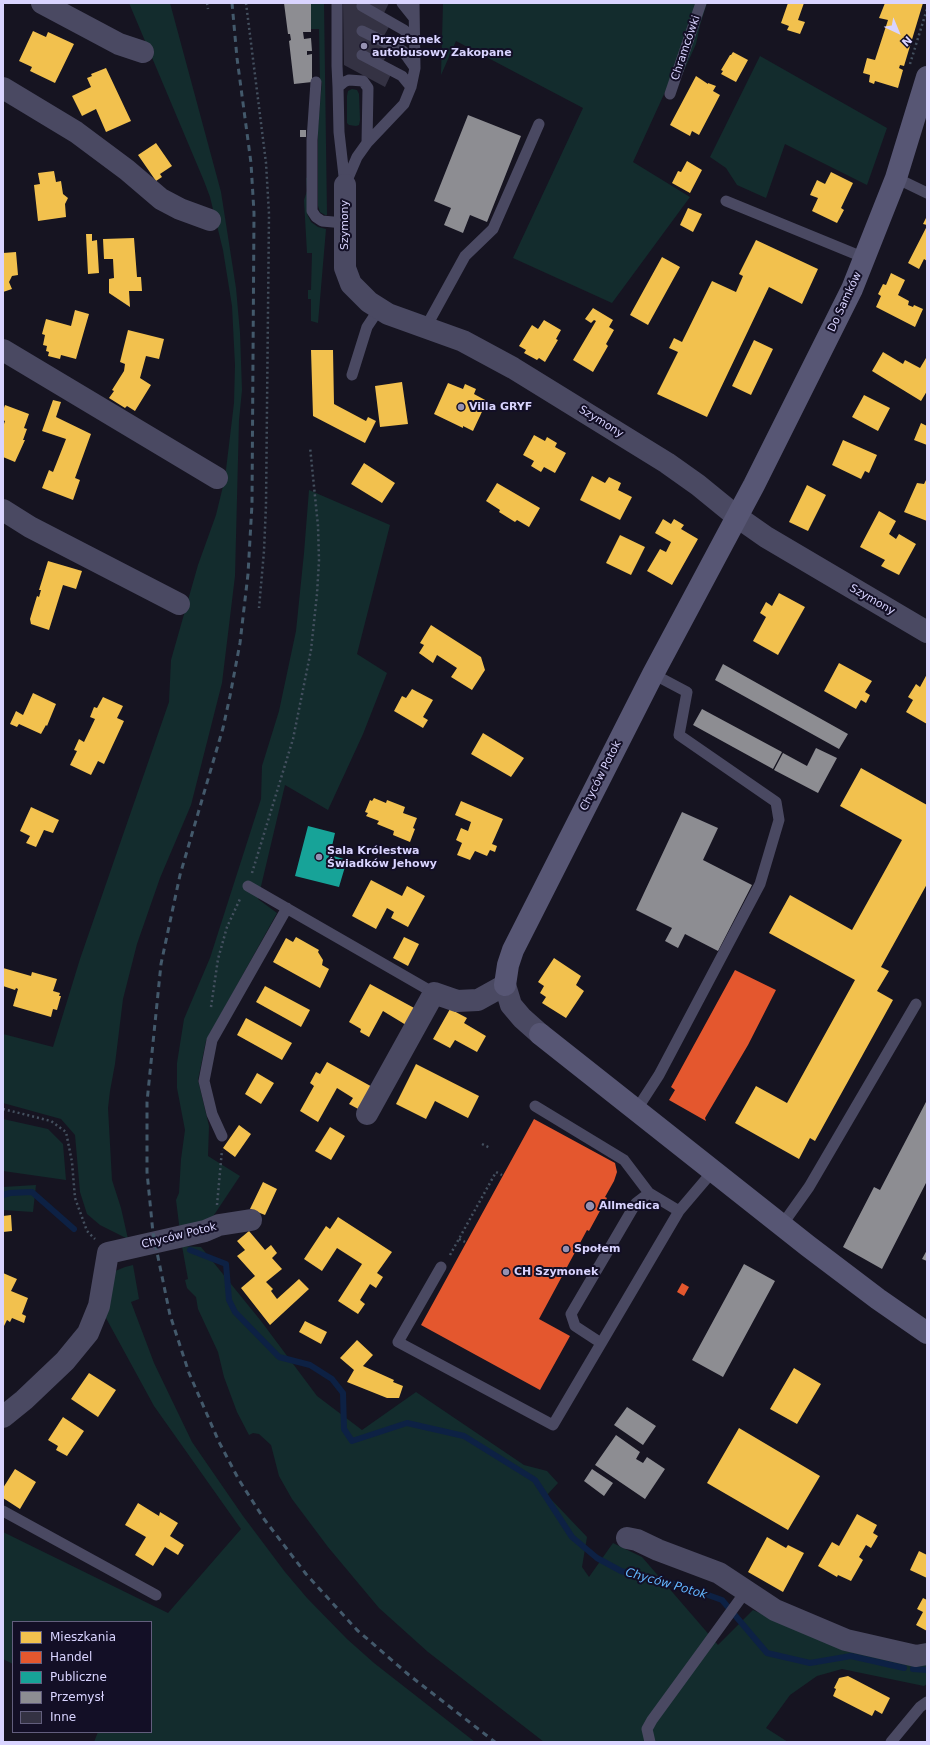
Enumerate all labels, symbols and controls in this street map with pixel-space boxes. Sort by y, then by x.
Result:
north arrow [878,12,918,52]
street label: Chramcówki [669,14,703,82]
place label: Przystanek autobusowy Zakopane [372,33,512,59]
text: N [899,33,915,49]
marker: Przystanek autobusowy Zakopane [359,41,369,51]
street label: Szymony [338,200,352,250]
street label: Do Samków [825,270,865,334]
place label: Villa GRYF [469,400,532,414]
marker: Villa GRYF [456,402,466,412]
street label: Szymony [576,403,626,441]
street label: Szymony [847,582,897,618]
street label: Chyców Potok [578,739,624,813]
place label: Sala Królestwa Świadków Jehowy [327,844,437,870]
marker: Sala Królestwa Świadków Jehowy [314,852,324,862]
place label: Allmedica [599,1199,660,1213]
marker: Allmedica [584,1200,596,1212]
street label: Chyców Potok [140,1220,218,1252]
place label: Społem [574,1242,620,1256]
marker: Społem [561,1244,571,1254]
place label: CH Szymonek [514,1265,598,1279]
marker: CH Szymonek [501,1267,511,1277]
water label: Chyców Potok [624,1565,708,1603]
legend [12,1621,152,1733]
text: Mieszkania [50,1630,116,1644]
text: Handel [50,1650,92,1664]
text: Publiczne [50,1670,107,1684]
text: Przemysł [50,1690,104,1704]
text: Inne [50,1710,76,1724]

